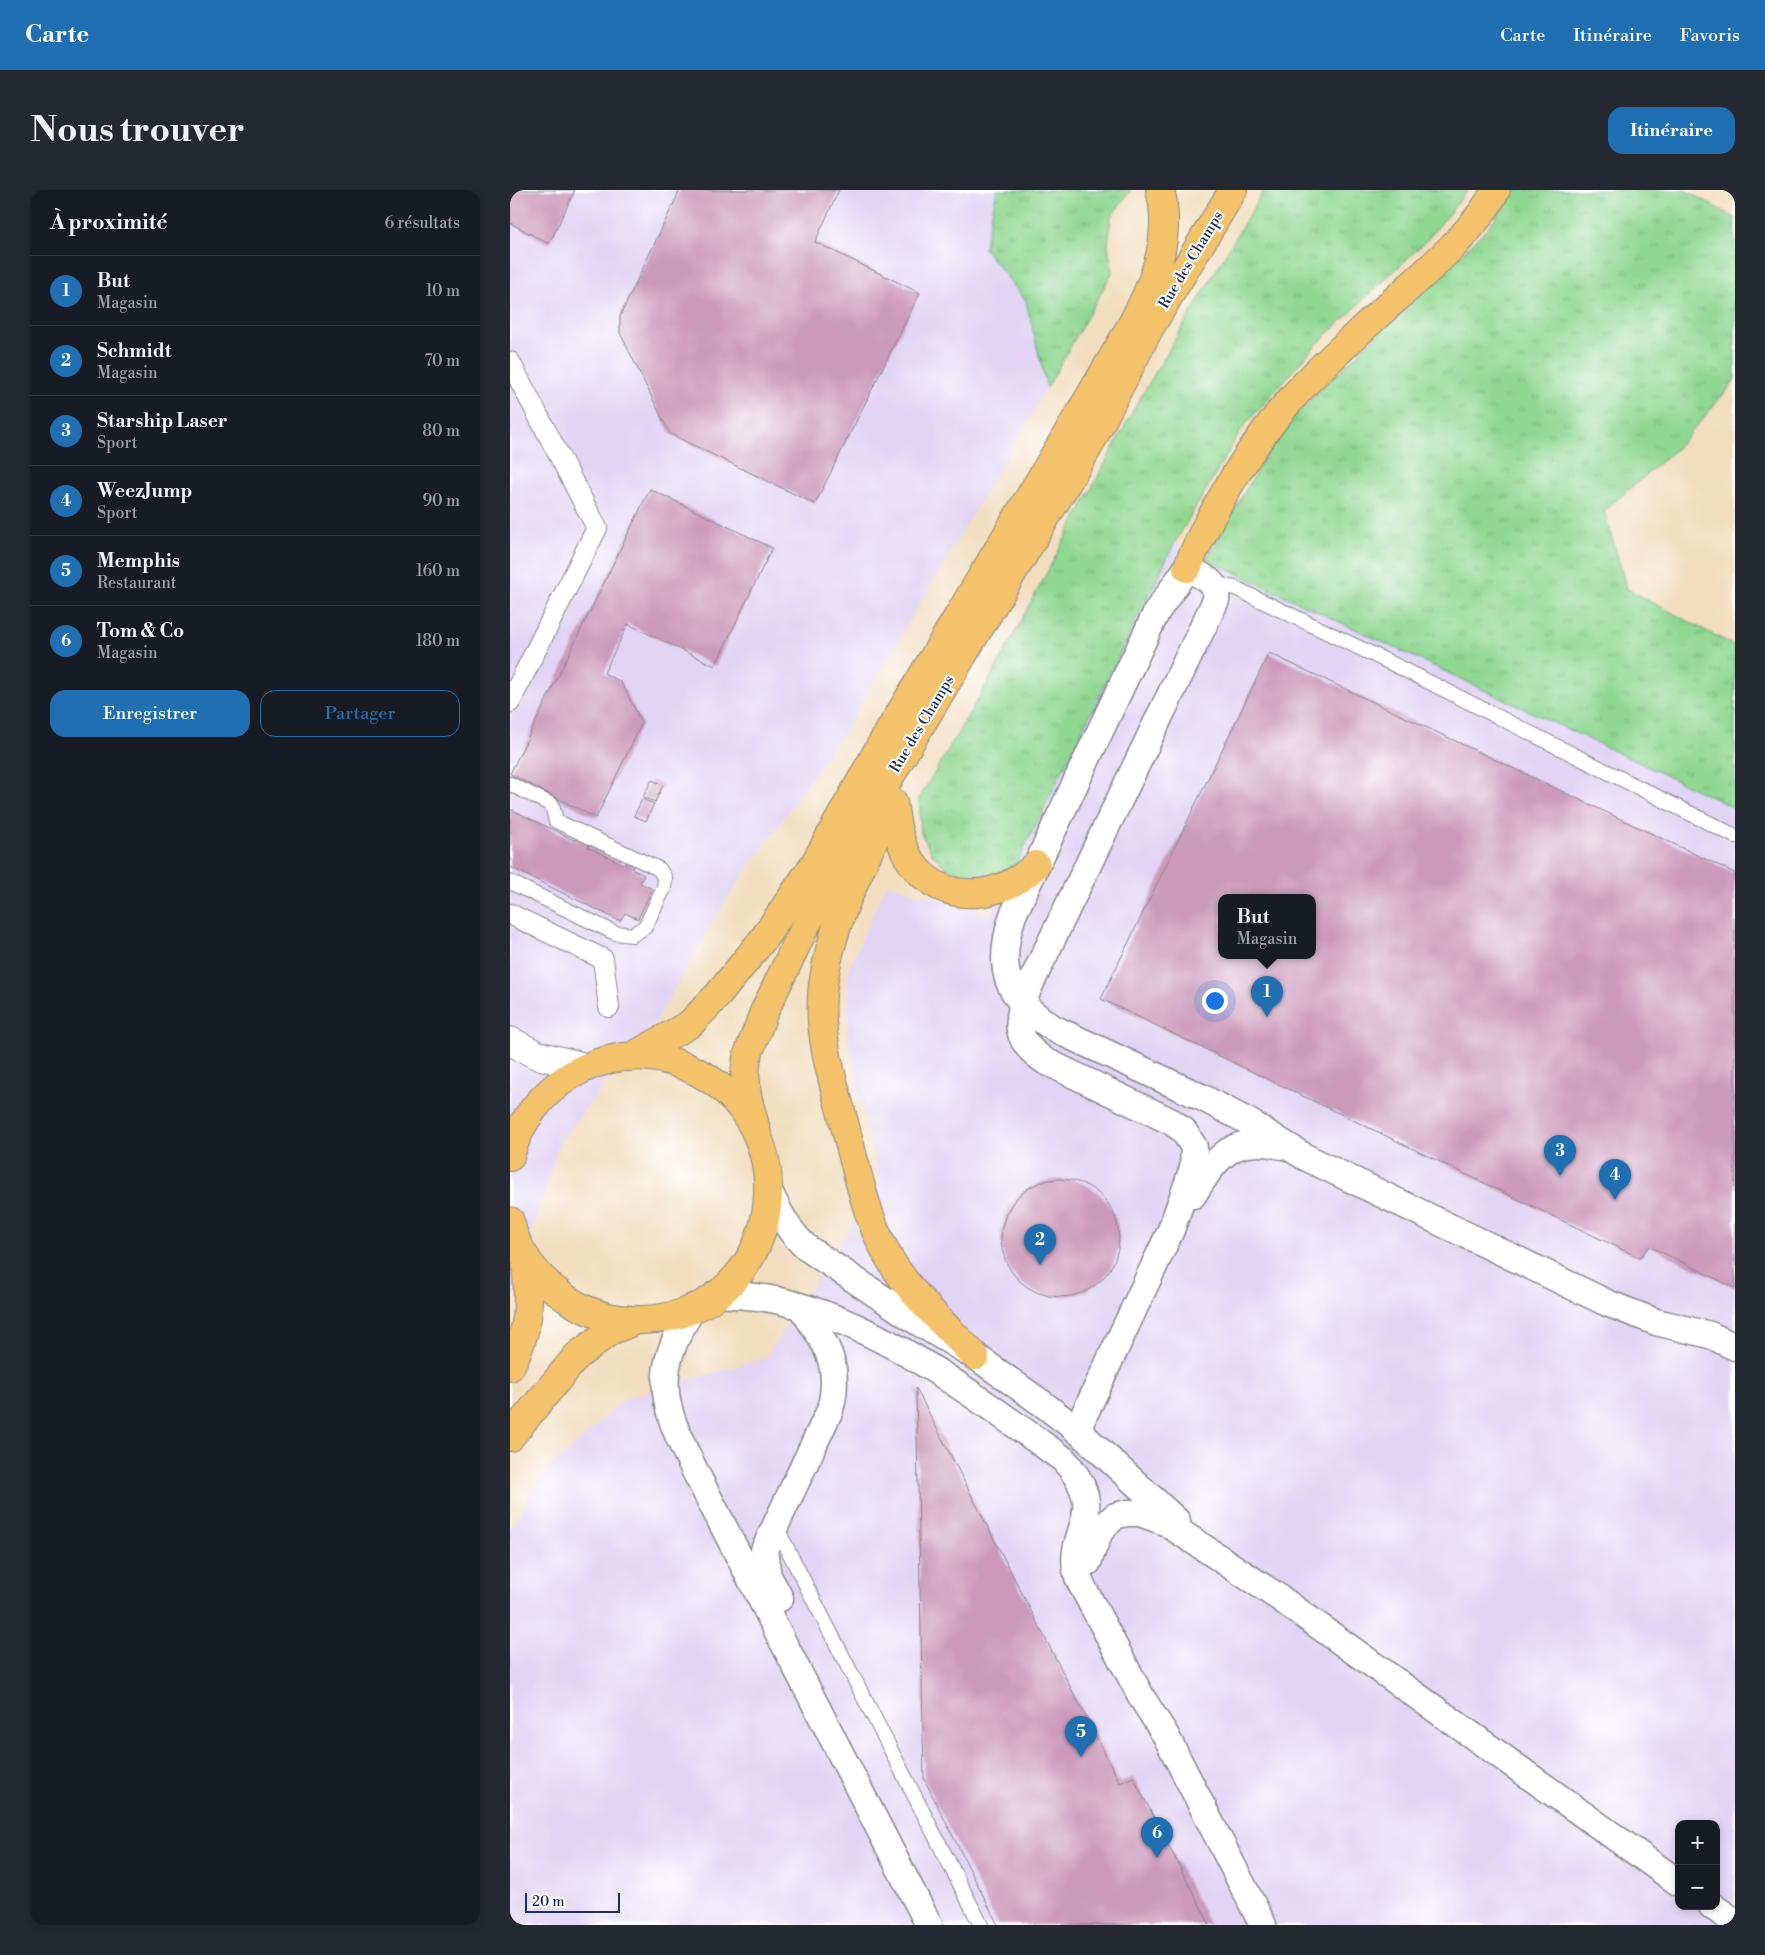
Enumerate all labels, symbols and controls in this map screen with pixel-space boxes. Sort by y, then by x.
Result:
text: Carte [25,20,89,50]
text: Carte [1500,24,1545,47]
text: Itinéraire [1573,24,1652,47]
text: Favoris [1680,24,1740,47]
button: Itinéraire [1608,107,1735,154]
text: Nous trouver [30,109,245,152]
street label: Rue des Champs [1154,208,1228,312]
text: À proximité [50,210,167,236]
text: 6 résultats [385,213,460,233]
text: But [97,269,130,293]
text: 1 [62,281,70,301]
text: 10 m [426,281,460,301]
text: Magasin [97,293,157,313]
text: Schmidt [97,339,171,363]
text: 2 [61,351,71,371]
text: 70 m [424,351,460,371]
text: Magasin [97,363,157,383]
text: Starship Laser [97,409,227,433]
text: 3 [61,421,71,441]
text: 80 m [422,421,460,441]
text: Sport [97,433,137,453]
text: WeezJump [97,479,192,503]
text: 4 [61,491,71,511]
text: 90 m [422,491,460,511]
text: Sport [97,503,137,523]
text: Memphis [97,549,180,573]
text: 5 [61,561,71,581]
text: 160 m [416,561,460,581]
text: Restaurant [97,573,176,593]
text: Tom & Co [97,619,184,643]
text: 6 [61,631,71,651]
text: 180 m [416,631,460,651]
text: Magasin [97,643,157,663]
street label: Rue des Champs [885,672,959,776]
button: Enregistrer [50,690,250,737]
button: Partager [260,690,460,737]
popup [1218,894,1316,959]
text: But [1237,905,1269,929]
text: Magasin [1237,929,1297,949]
pin: 1 [1251,976,1283,1017]
your location [1202,988,1228,1014]
pin: 3 [1544,1135,1576,1176]
pin: 4 [1599,1159,1631,1200]
pin: 2 [1024,1224,1056,1265]
pin: 5 [1065,1716,1097,1757]
pin: 6 [1141,1817,1173,1858]
map controls [1675,1820,1720,1910]
button: + [1675,1820,1720,1865]
button: − [1675,1865,1720,1910]
scale bar [525,1890,620,1913]
text: 20 m [532,1893,564,1911]

